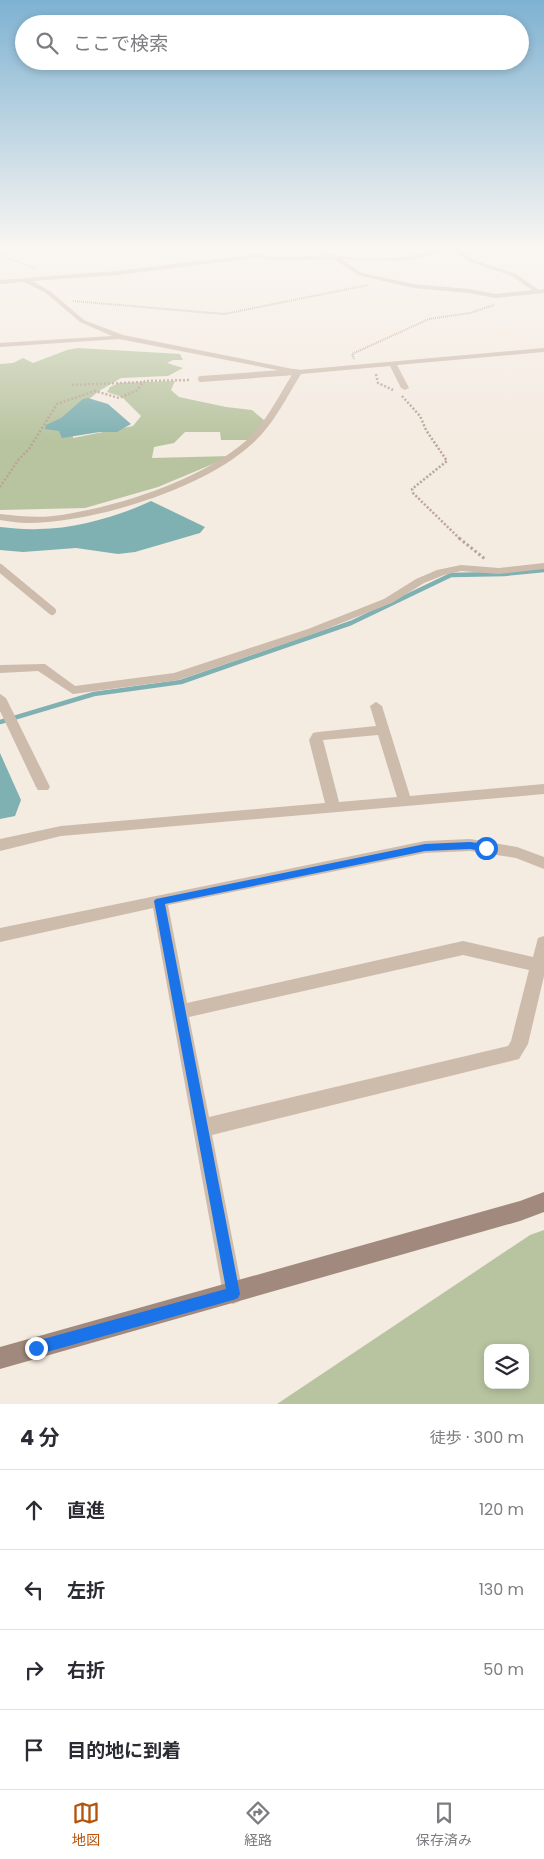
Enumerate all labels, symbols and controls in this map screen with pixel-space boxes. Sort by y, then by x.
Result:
search box [15,15,529,70]
icon: search [33,29,61,57]
text: ここで検索 [73,30,168,57]
route start [475,837,498,860]
route end [25,1337,48,1360]
map controls [484,1344,529,1389]
button: layers [484,1344,529,1389]
text: 4 分 [20,1423,60,1452]
text: 徒歩 · 300 m [430,1426,524,1449]
icon: ahead [20,1496,48,1524]
text: 直進 [67,1497,105,1524]
text: 120 m [479,1498,524,1521]
icon: left [20,1576,48,1604]
text: 左折 [67,1577,105,1604]
text: 130 m [479,1578,524,1601]
icon: right [20,1656,48,1684]
text: 右折 [67,1657,105,1684]
text: 50 m [483,1658,524,1681]
icon: arrive [20,1736,48,1764]
text: 目的地に到着 [67,1737,181,1764]
tab: 地図 [72,1799,100,1851]
tab: 経路 [244,1799,272,1851]
tab: 保存済み [416,1799,472,1851]

